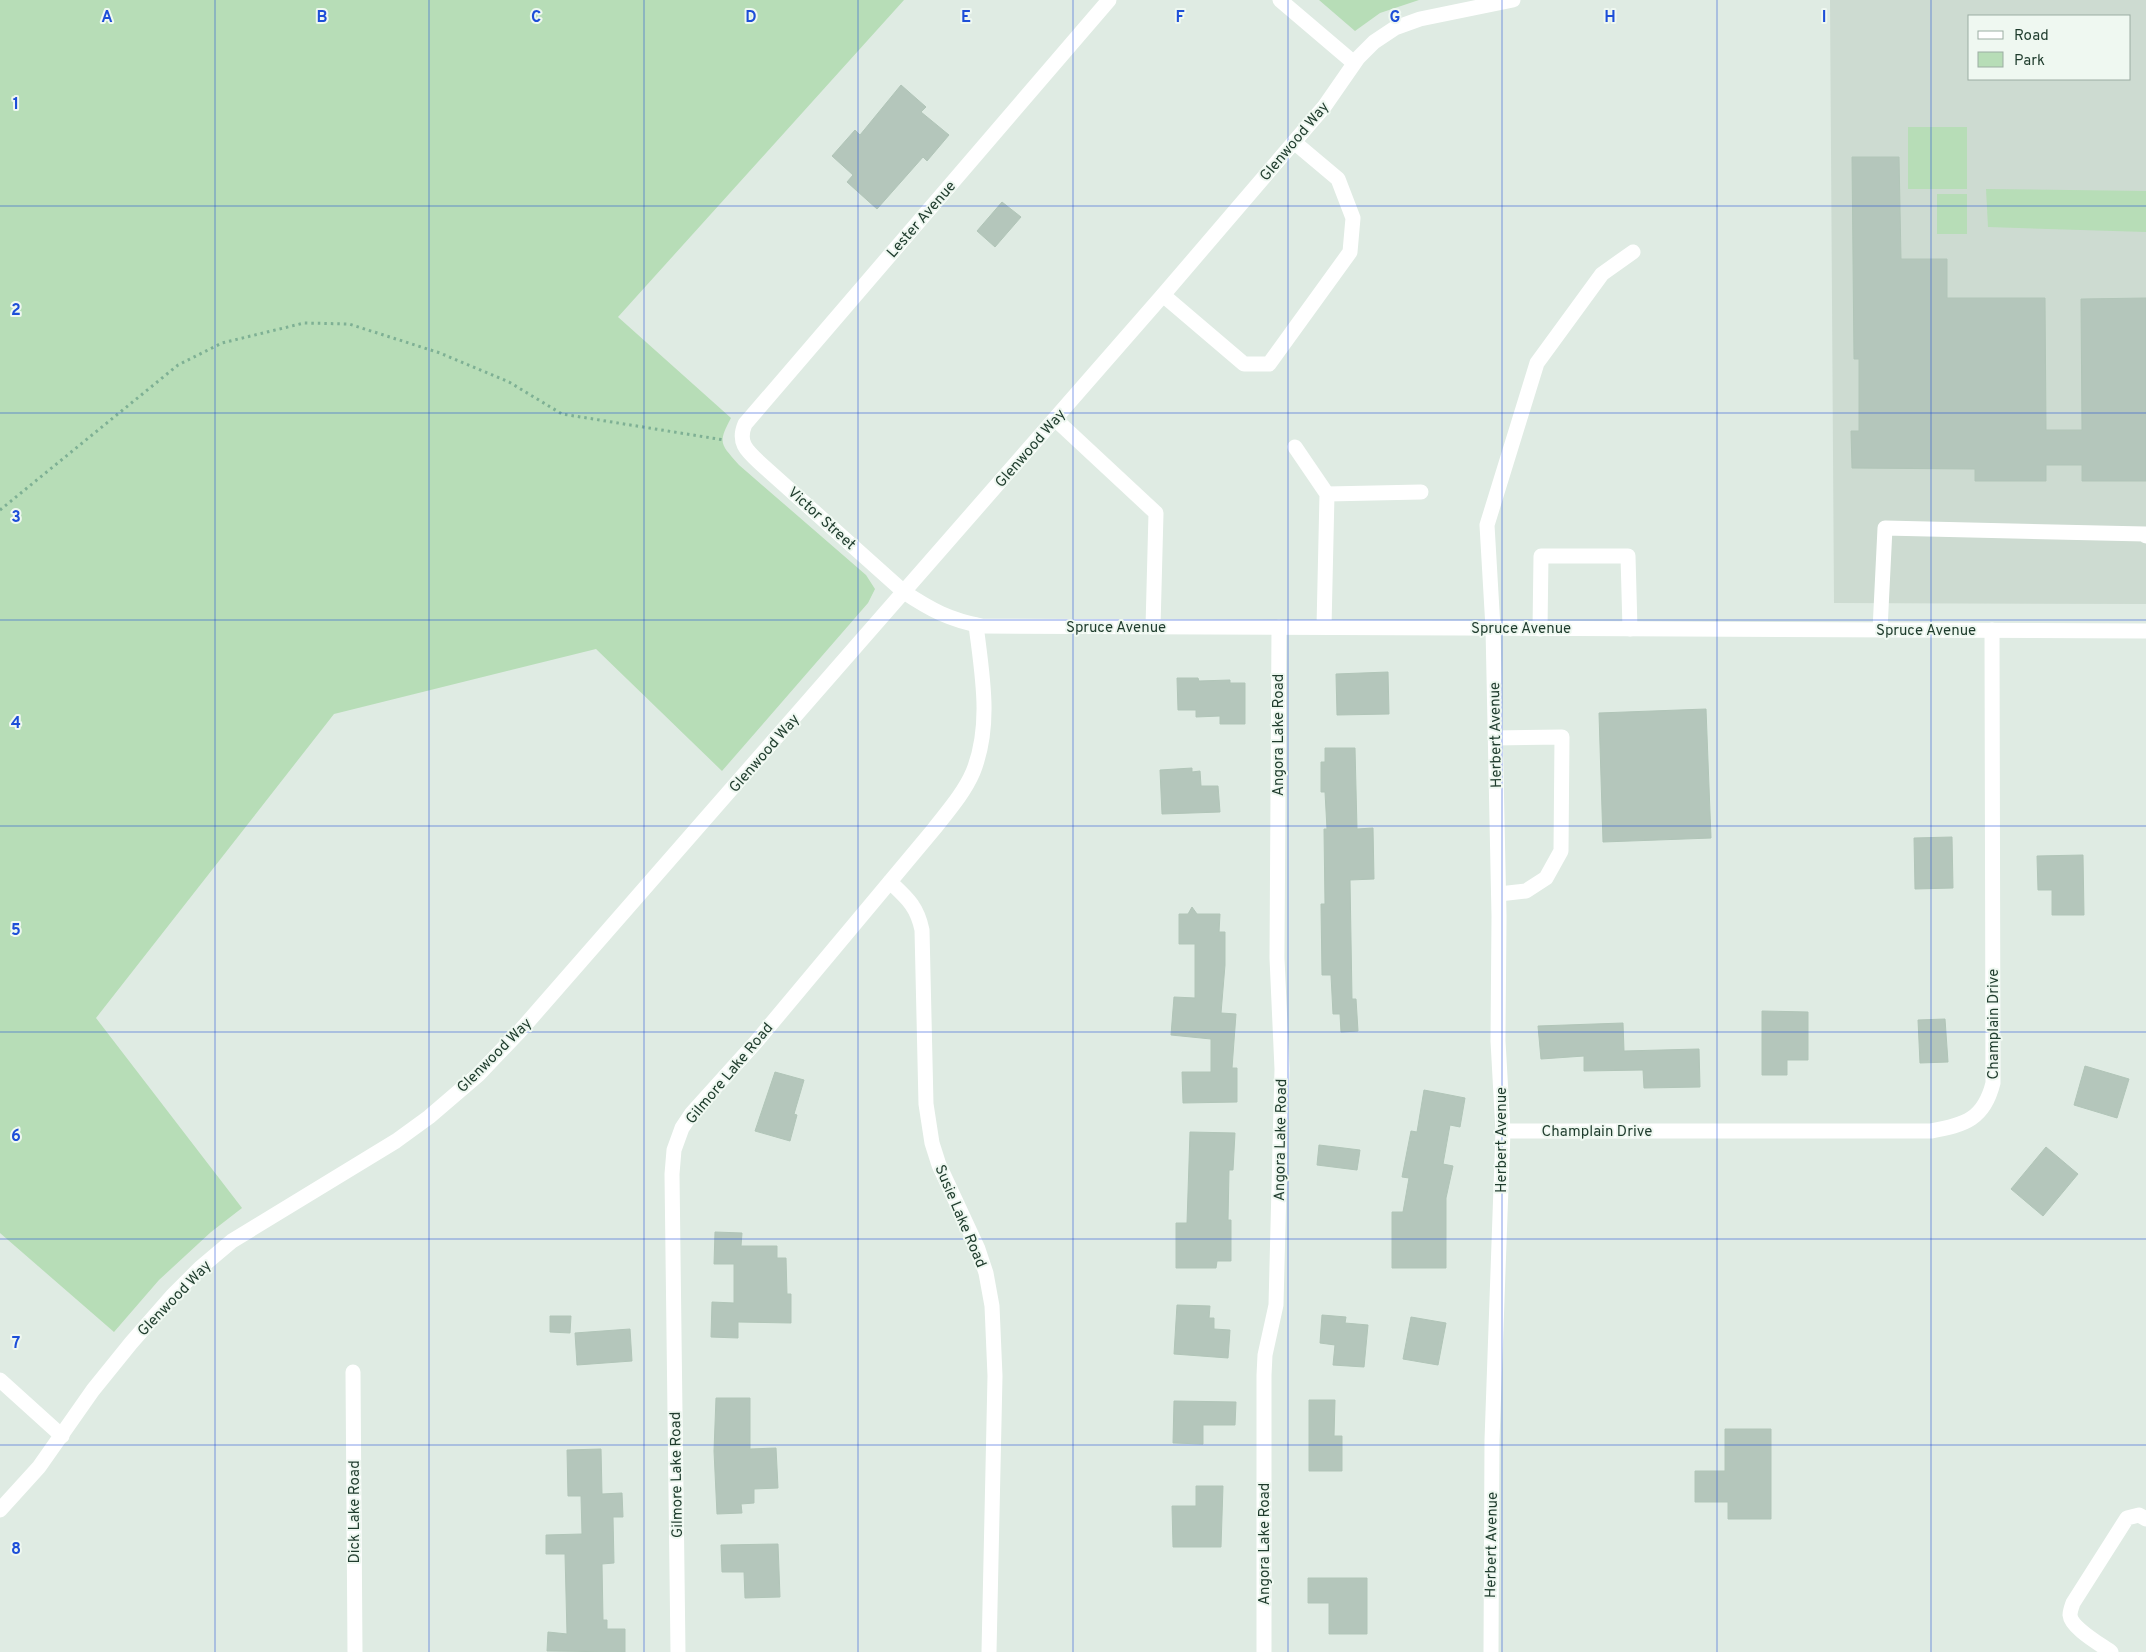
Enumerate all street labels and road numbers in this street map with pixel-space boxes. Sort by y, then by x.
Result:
street label: Glenwood Way [1256,98,1334,186]
street label: Lester Avenue [884,178,961,262]
street label: Glenwood Way [992,406,1071,492]
street label: Victor Street [783,483,859,555]
street label: Spruce Avenue [1066,619,1166,638]
street label: Spruce Avenue [1471,620,1571,639]
street label: Spruce Avenue [1876,622,1976,641]
street label: Angora Lake Road [1270,674,1289,796]
street label: Herbert Avenue [1486,682,1507,788]
street label: Glenwood Way [726,711,805,797]
street label: Champlain Drive [1985,969,2004,1079]
street label: Glenwood Way [454,1015,537,1098]
street label: Gilmore Lake Road [682,1019,778,1129]
street label: Angora Lake Road [1271,1079,1292,1201]
street label: Herbert Avenue [1493,1087,1512,1193]
street label: Champlain Drive [1542,1123,1652,1142]
street label: Susie Lake Road [929,1162,990,1271]
street label: Glenwood Way [134,1257,216,1341]
street label: Gilmore Lake Road [667,1412,688,1538]
street label: Dick Lake Road [346,1460,365,1564]
street label: Angora Lake Road [1256,1483,1275,1605]
street label: Herbert Avenue [1482,1492,1503,1598]

